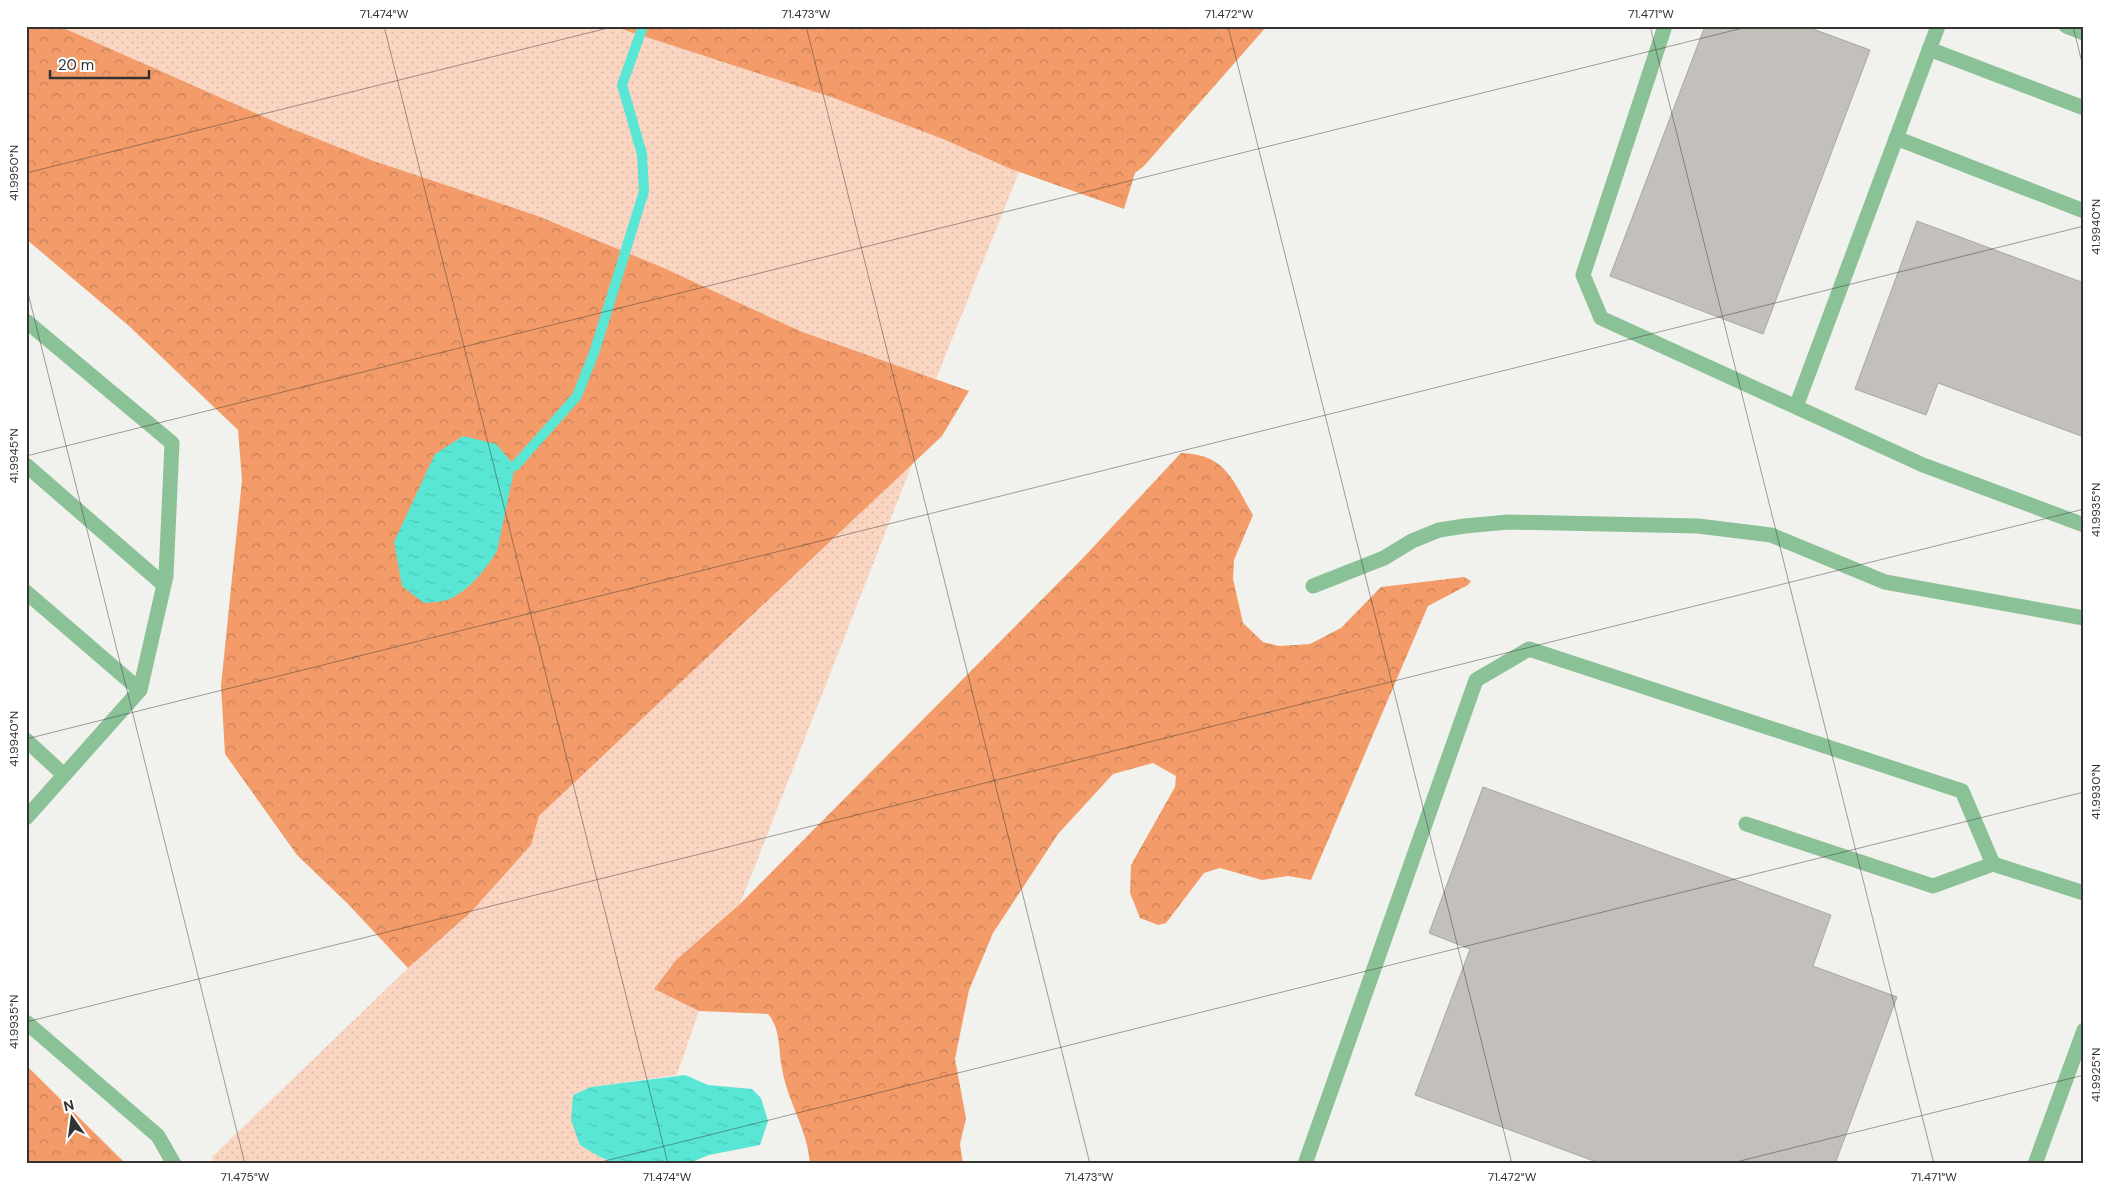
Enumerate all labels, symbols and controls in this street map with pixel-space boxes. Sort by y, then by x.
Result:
text: 71.474°W [360,6,409,22]
text: 71.473°W [782,6,831,22]
text: 71.472°W [1205,6,1254,22]
text: 71.471°W [1628,6,1674,22]
scale bar [50,48,149,80]
text: 20 m [58,55,94,75]
text: 41.9950°N [6,145,22,201]
text: 41.9940°N [2088,199,2104,255]
text: 41.9945°N [6,428,22,484]
text: 41.9935°N [2088,483,2104,537]
text: 41.9940°N [6,711,22,767]
text: 41.9930°N [2088,764,2104,820]
text: 41.9935°N [6,995,22,1049]
text: 41.9925°N [2088,1048,2104,1102]
north arrow [48,1092,98,1142]
text: N [62,1095,76,1115]
text: 71.475°W [221,1169,270,1185]
text: 71.474°W [643,1169,692,1185]
text: 71.473°W [1065,1169,1114,1185]
text: 71.472°W [1488,1169,1537,1185]
text: 71.471°W [1911,1169,1957,1185]

